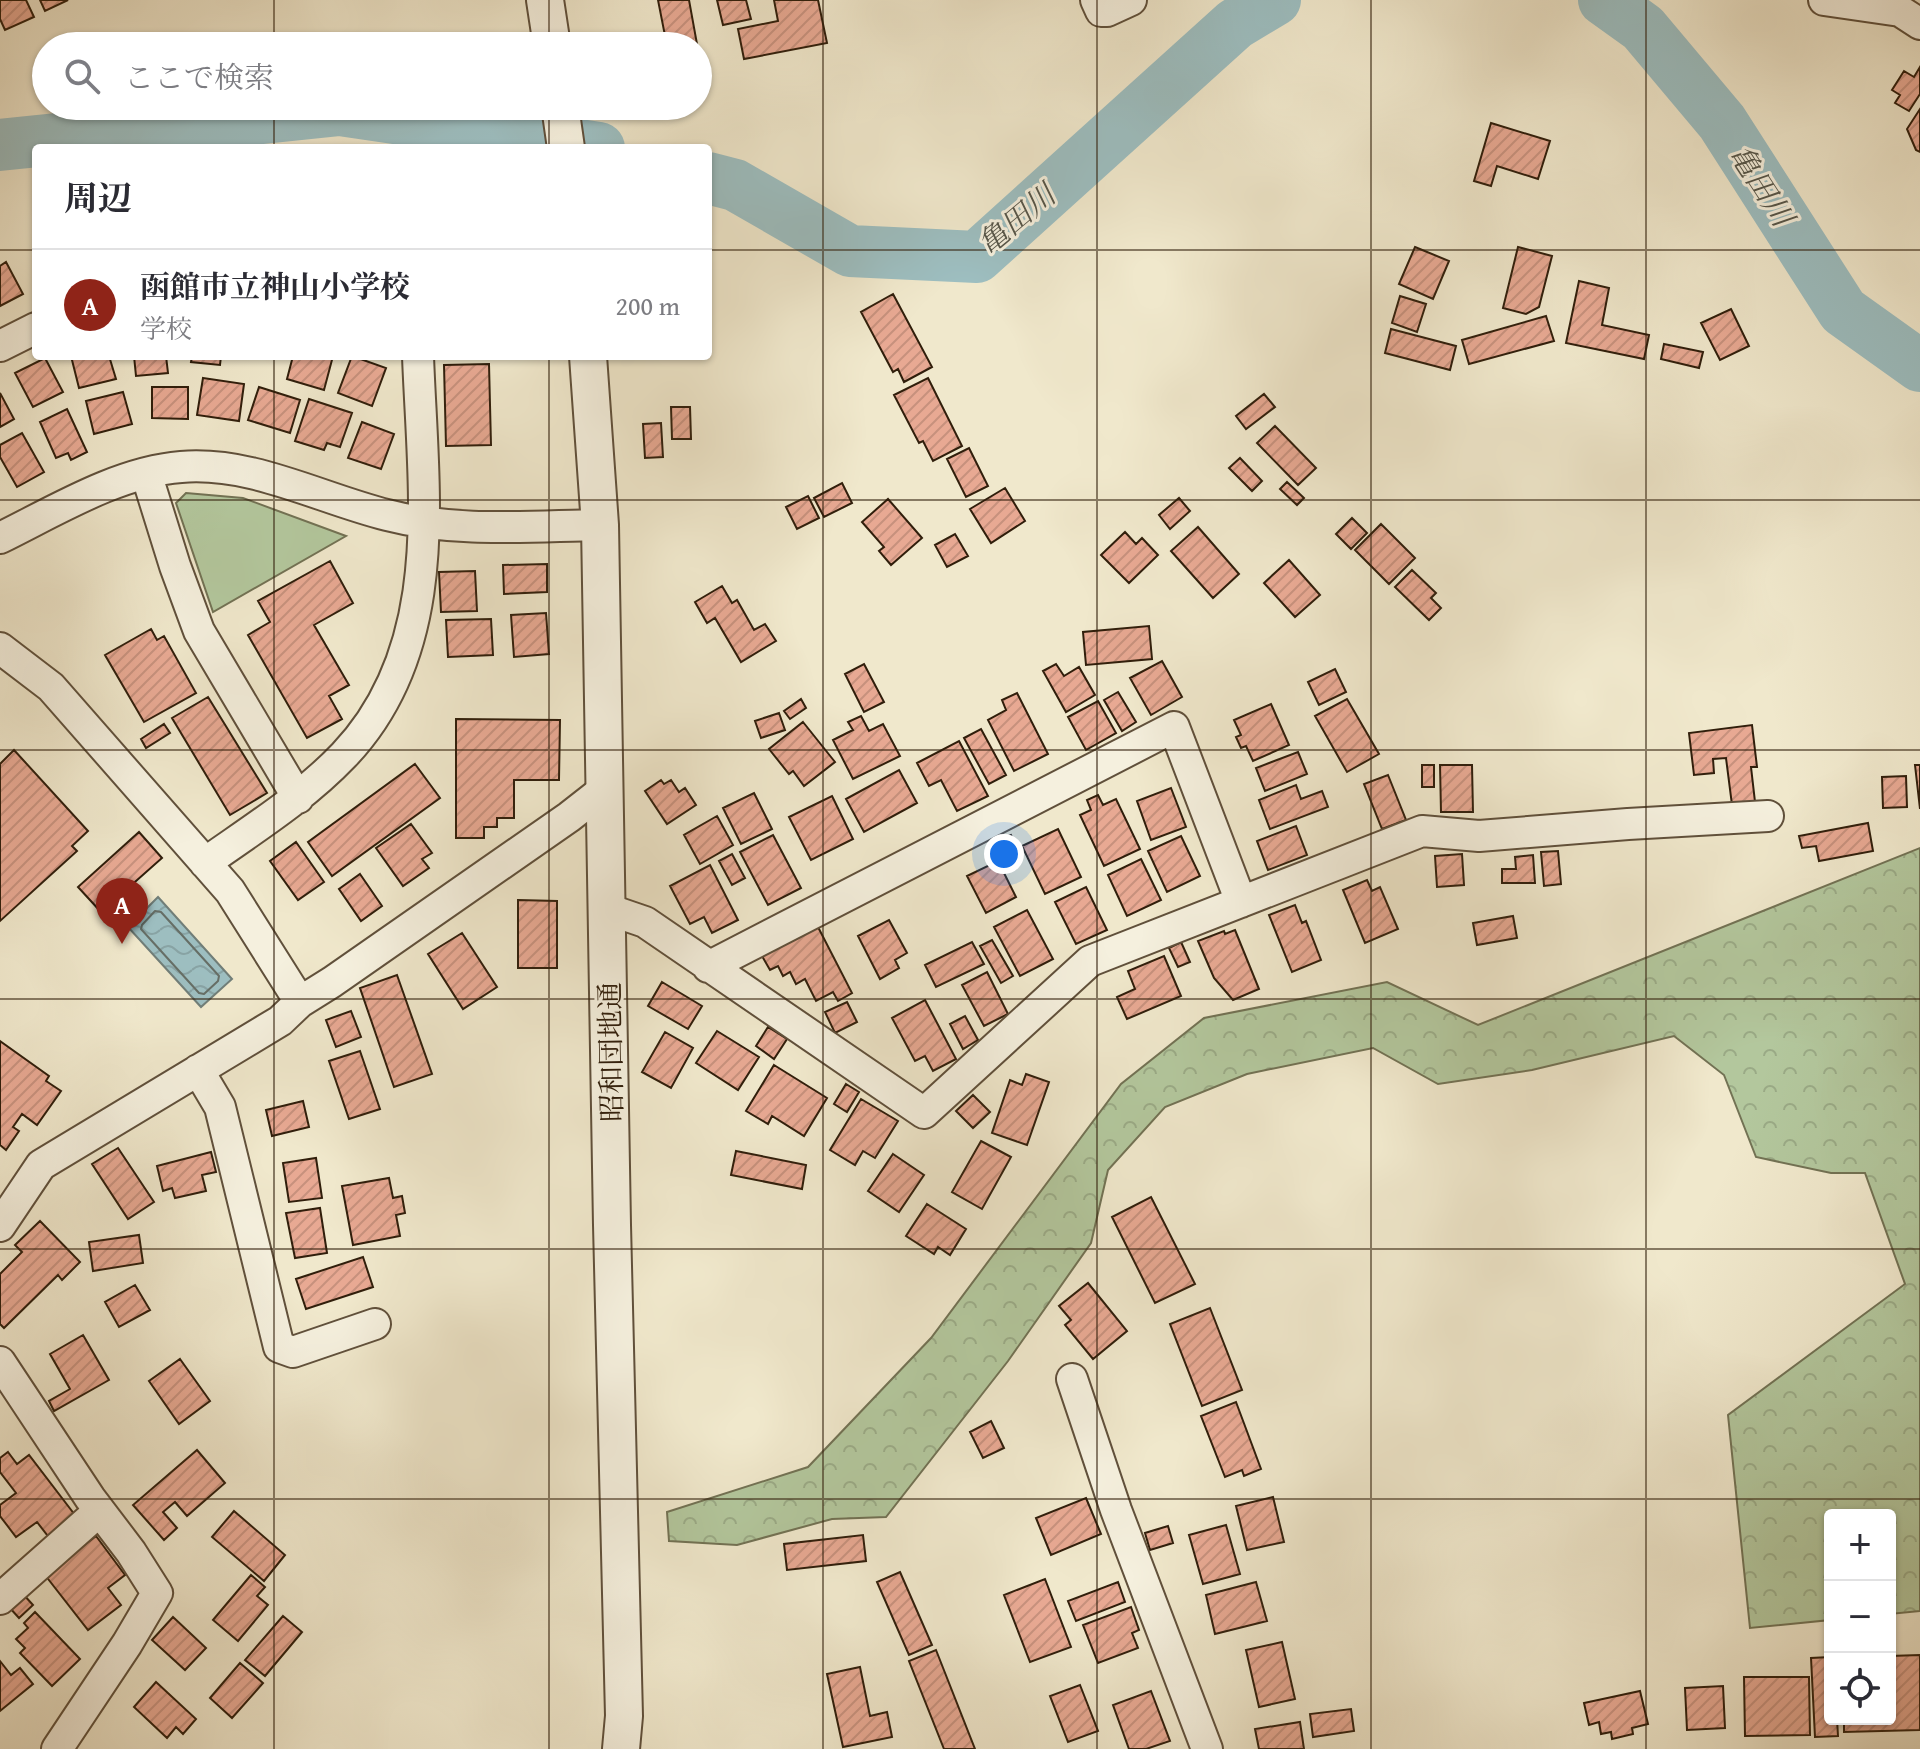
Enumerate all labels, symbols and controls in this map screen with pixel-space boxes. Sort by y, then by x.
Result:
search box [32,32,712,120]
icon: search [60,54,104,98]
text: ここで検索 [124,55,274,99]
water label: 亀田川 [1719,135,1807,237]
water label: 亀田川 [967,171,1067,265]
text: 周辺 [64,173,132,222]
text: 函館市立神山小学校 [140,264,410,308]
text: A [82,286,98,325]
text: 200 m [615,286,680,325]
text: 学校 [140,309,192,348]
your location [984,834,1024,874]
pin: A [96,878,148,944]
street label: 昭和団地通 [588,982,632,1122]
map controls [1824,1509,1896,1725]
button: + [1824,1509,1896,1581]
button: − [1824,1581,1896,1653]
button: locate [1824,1653,1896,1725]

